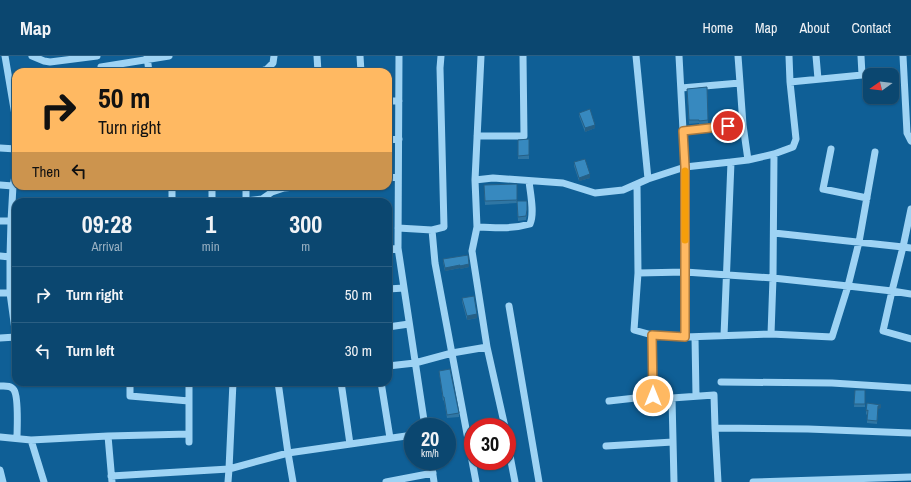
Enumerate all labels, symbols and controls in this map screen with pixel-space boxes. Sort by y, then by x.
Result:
text: Map [20,15,51,41]
text: Home [702,19,733,37]
text: Map [755,19,777,37]
text: About [799,19,829,37]
text: Contact [851,19,891,37]
north arrow [863,68,899,104]
map controls [863,68,899,104]
text: 50 m [98,79,150,117]
icon: right [32,84,84,136]
pin [711,109,745,143]
text: Turn right [98,115,161,140]
icon: arrive [717,115,739,137]
icon: left [68,160,90,182]
text: Then [32,161,60,182]
text: 09:28 [82,208,132,240]
text: 1 [205,208,216,240]
text: 300 [289,208,322,240]
text: Arrival [92,238,122,255]
text: min [202,238,220,255]
text: m [301,238,310,255]
icon: right [32,284,54,306]
text: Turn right [66,284,123,305]
text: 50 m [345,284,372,305]
icon: left [32,340,54,362]
text: Turn left [66,340,114,361]
text: 30 m [345,340,372,361]
position arrow [632,375,674,417]
speed limit sign: 30 [464,418,516,470]
text: 20 [421,425,439,452]
text: km/h [421,447,439,460]

